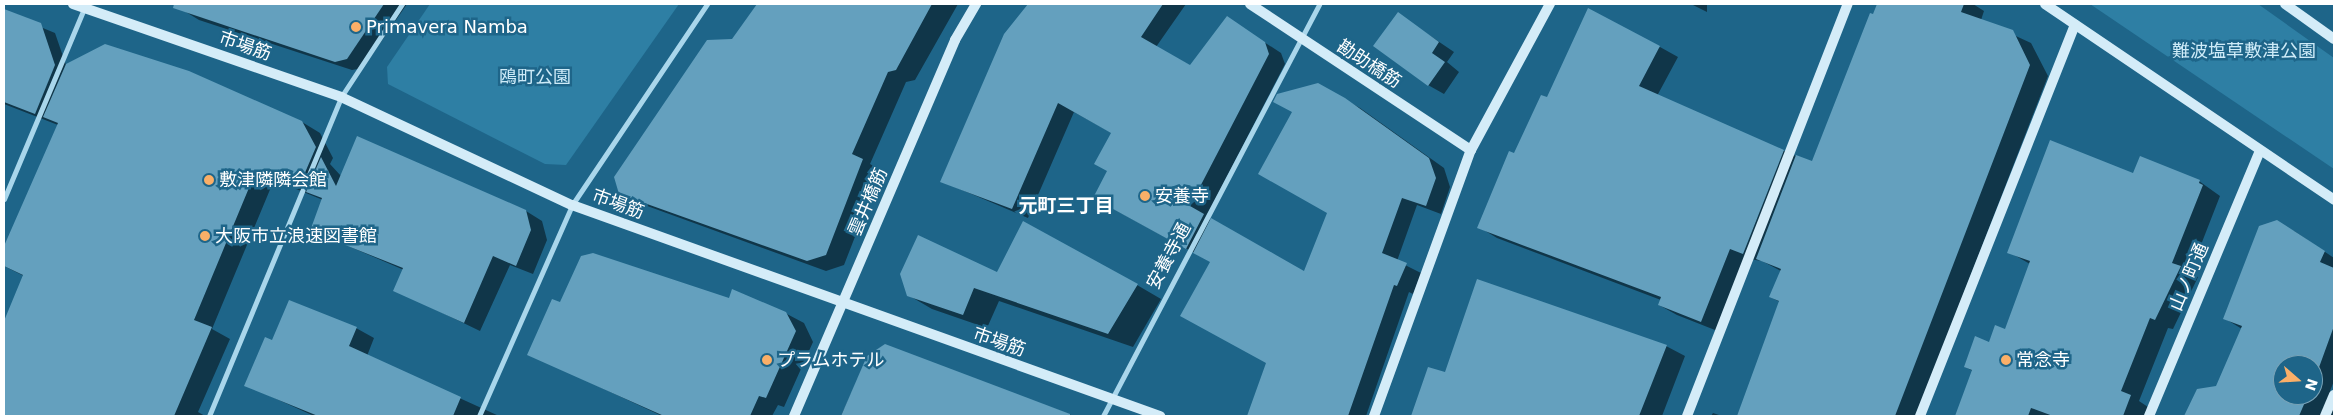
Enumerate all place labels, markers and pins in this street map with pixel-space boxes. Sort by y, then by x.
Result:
place label: Primavera Namba [366,16,528,38]
marker: Primavera Namba [350,21,362,33]
place label: 敷津隣隣会館 [219,169,327,191]
marker: 敷津隣隣会館 [203,174,215,186]
place label: 安養寺 [1155,185,1209,207]
marker: 安養寺 [1139,190,1151,202]
place label: 大阪市立浪速図書館 [215,225,377,247]
marker: 大阪市立浪速図書館 [199,230,211,242]
place label: プラムホテル [777,349,885,371]
place label: 常念寺 [2016,349,2070,371]
marker: プラムホテル [761,354,773,366]
marker: 常念寺 [2000,354,2012,366]

